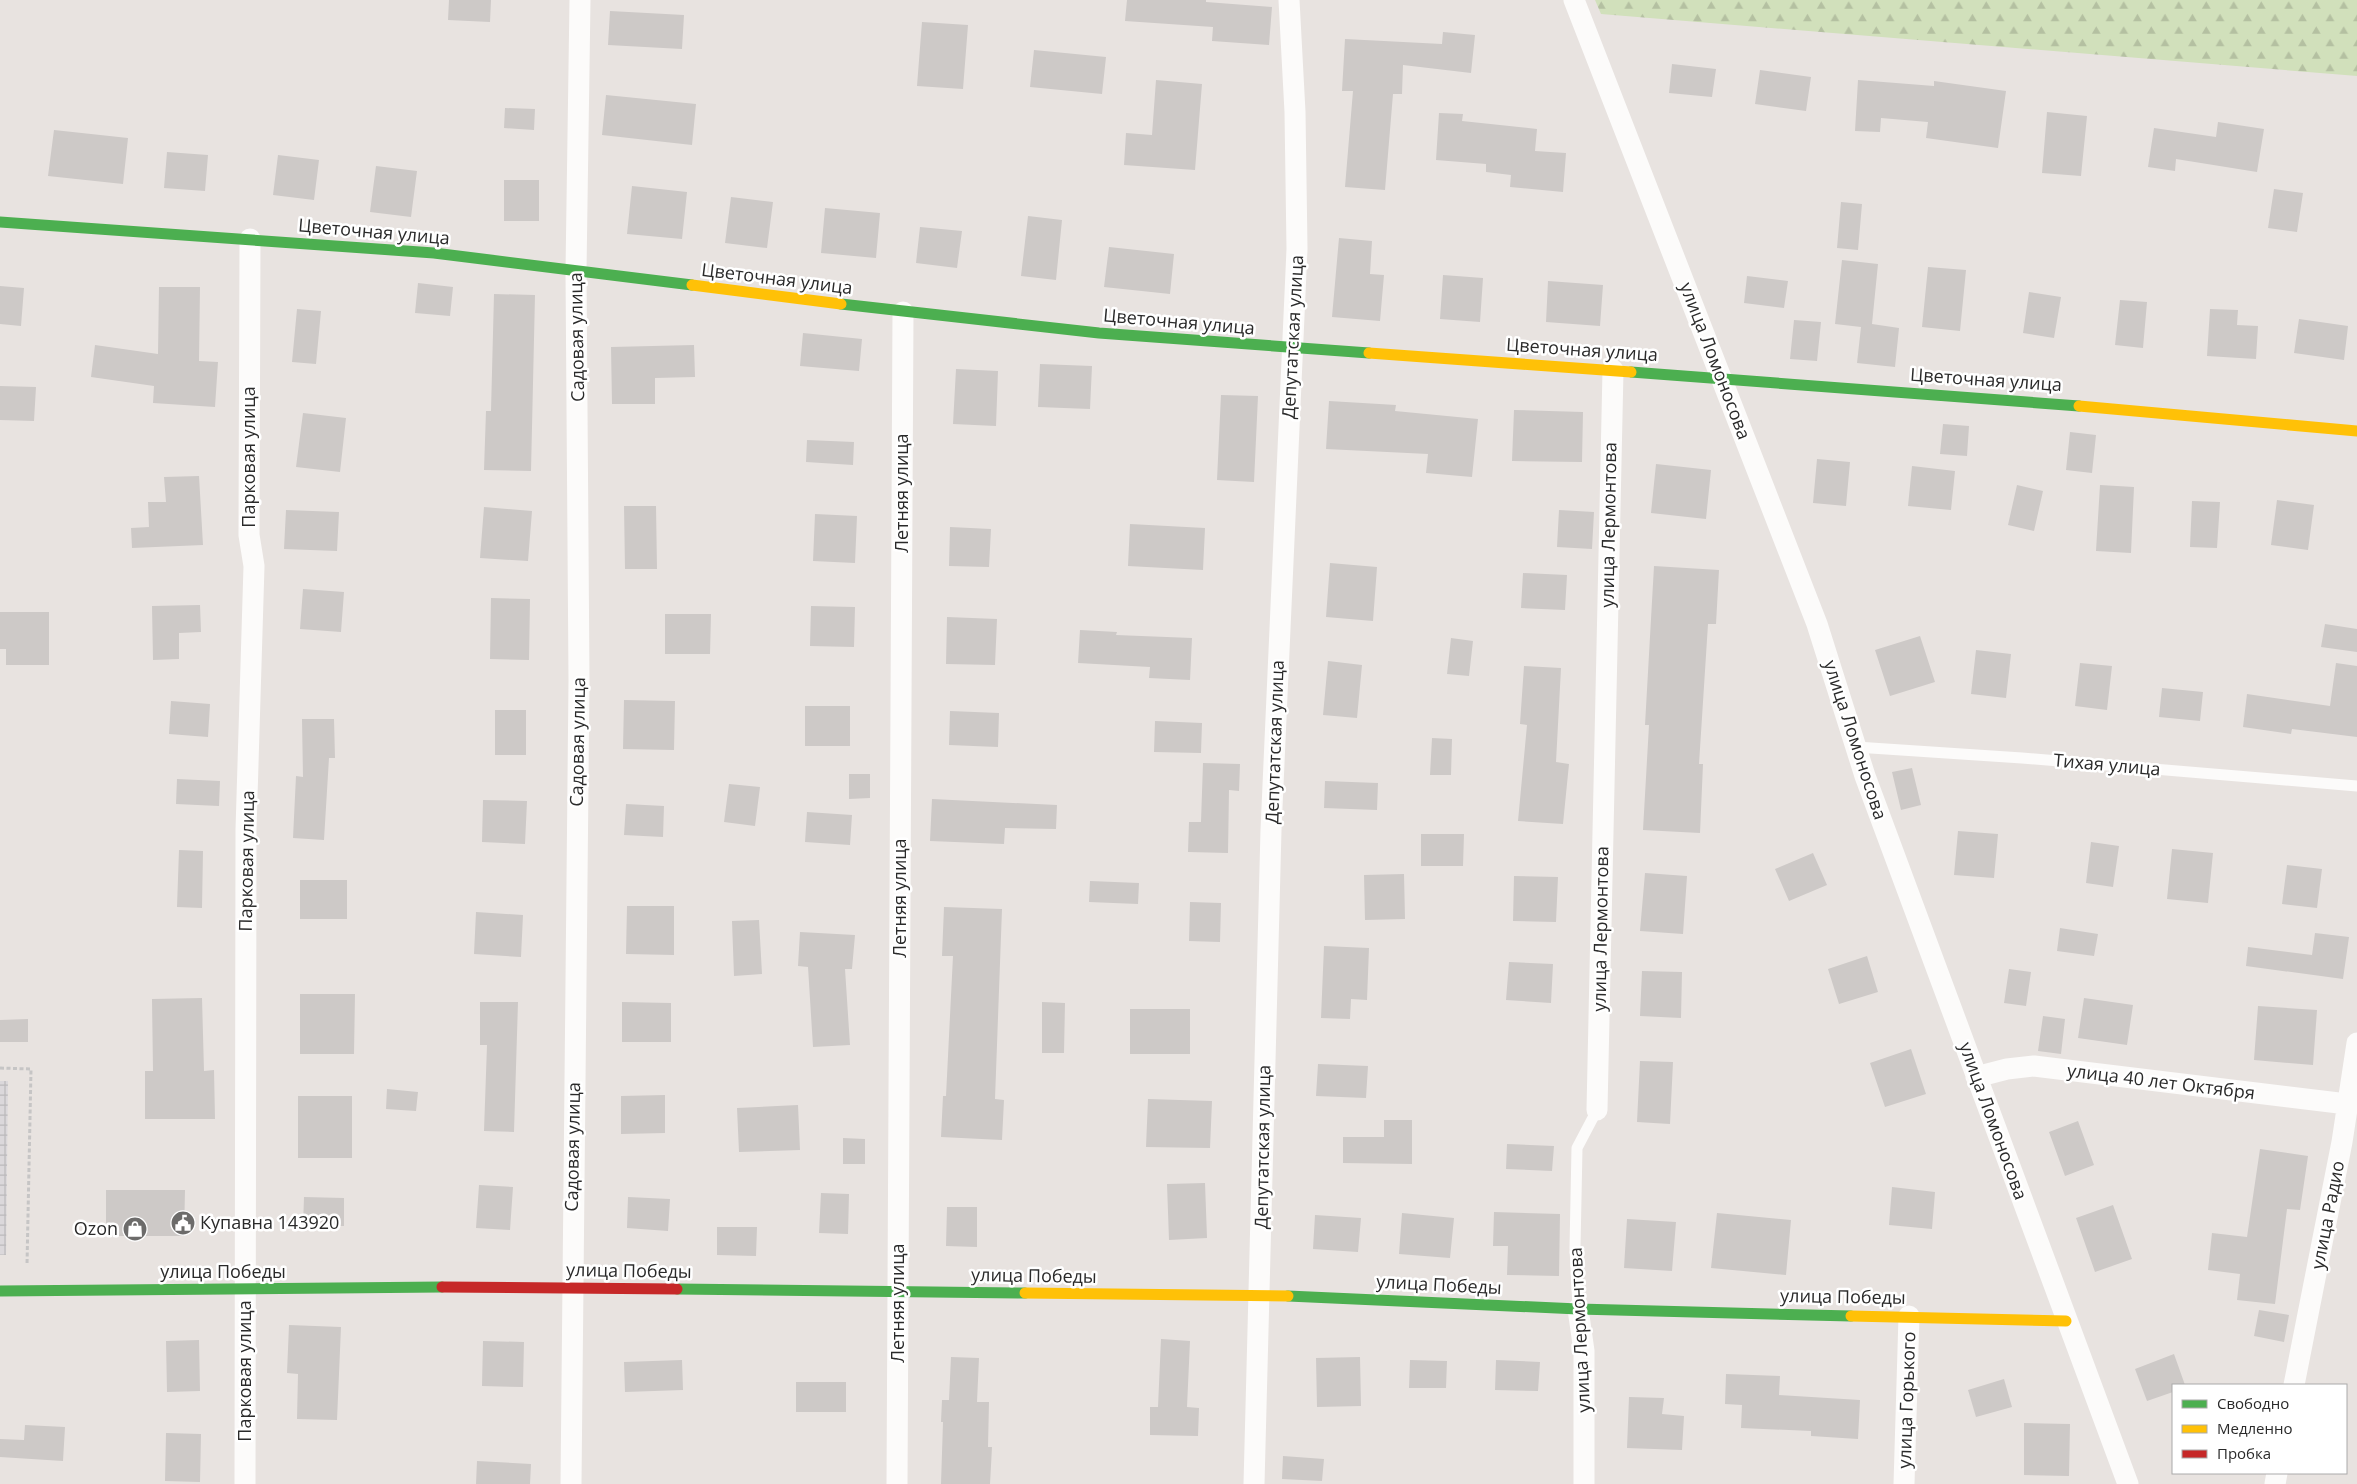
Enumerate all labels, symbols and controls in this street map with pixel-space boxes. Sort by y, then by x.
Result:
street label: Цветочная улица [297,212,451,250]
street label: Депутатская улица [1276,254,1308,420]
street label: Цветочная улица [700,257,854,299]
street label: Садовая улица [563,272,589,402]
street label: улица Ломоносова [1675,279,1757,443]
street label: Цветочная улица [1102,302,1256,340]
street label: Цветочная улица [1505,332,1659,366]
street label: Цветочная улица [1909,362,2063,396]
street label: Парковая улица [236,386,260,528]
street label: Летняя улица [889,433,913,553]
street label: улица Лермонтова [1595,442,1621,608]
street label: улица Ломоносова [1819,657,1893,822]
street label: Депутатская улица [1259,660,1289,824]
street label: Садовая улица [564,677,590,807]
street label: Тихая улица [2053,747,2162,781]
street label: Парковая улица [233,790,259,932]
street label: Летняя улица [887,838,911,958]
street label: улица Лермонтова [1587,846,1613,1012]
street label: улица Ломоносова [1954,1038,2034,1203]
street label: улица 40 лет Октября [2066,1058,2256,1104]
street label: Депутатская улица [1249,1065,1275,1229]
street label: Садовая улица [559,1082,585,1212]
street label: улица Радио [2305,1158,2349,1271]
public building icon: Купавна 143920 [170,1210,196,1236]
place label: Купавна 143920 [200,1210,339,1234]
place label: Ozon [74,1216,118,1240]
shop icon: Ozon [122,1216,148,1242]
street label: Летняя улица [885,1243,909,1363]
street label: улица Лермонтова [1563,1247,1595,1413]
street label: улица Победы [566,1257,692,1283]
street label: улица Победы [160,1259,286,1283]
street label: улица Победы [971,1262,1097,1288]
street label: улица Победы [1376,1269,1502,1299]
street label: улица Победы [1780,1283,1906,1309]
street label: Парковая улица [232,1300,256,1442]
street label: улица Горького [1892,1331,1920,1469]
legend [2172,1384,2347,1474]
text: Свободно [2217,1393,2289,1413]
text: Медленно [2217,1418,2293,1438]
text: Пробка [2217,1443,2271,1463]

